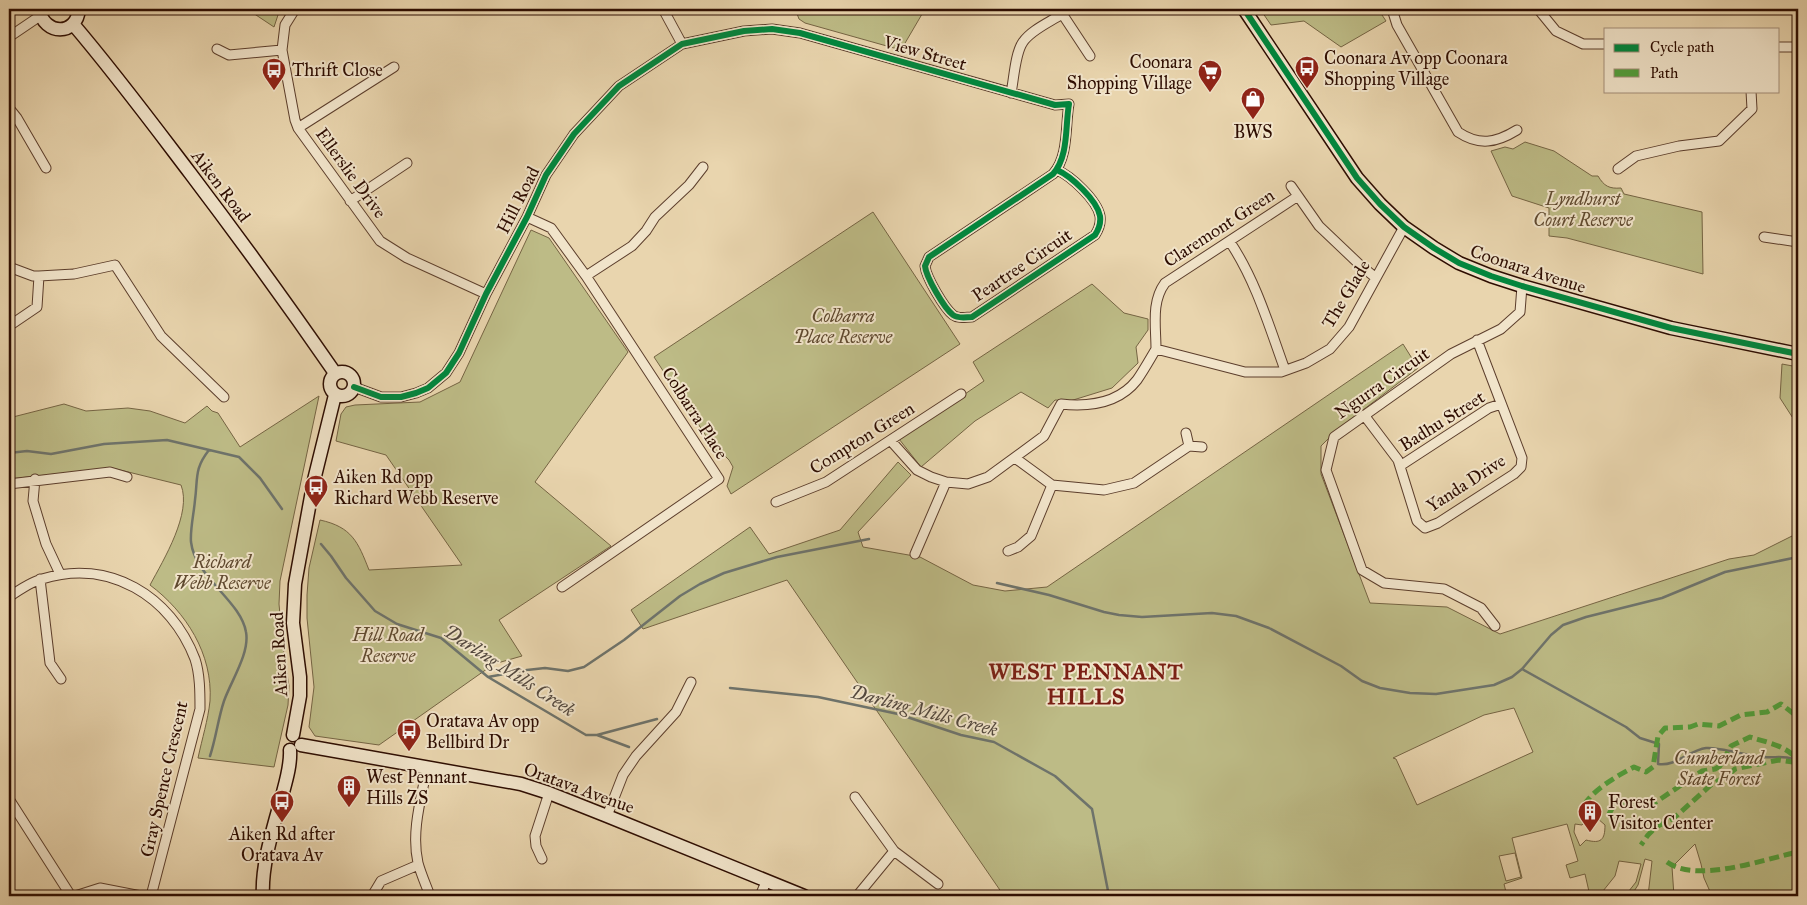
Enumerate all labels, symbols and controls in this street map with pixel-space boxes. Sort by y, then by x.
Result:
legend [1604,28,1780,92]
street label: View Street [880,30,970,75]
text: Cycle path [1650,38,1715,56]
place label: Coonara Av opp Coonara Shopping Village [1324,47,1508,91]
place label: Coonara Shopping Village [1067,51,1192,95]
bus stop icon: Coonara Av opp Coonara Shopping Village [1294,55,1320,89]
bus stop icon: Thrift Close [261,57,287,91]
place label: Thrift Close [292,59,383,81]
supermarket icon: Coonara Shopping Village [1197,59,1223,93]
text: Path [1650,64,1679,82]
shop icon: BWS [1240,86,1266,120]
place label: BWS [1233,121,1273,143]
street label: Ellerslie Drive [311,124,391,222]
street label: Aiken Road [186,145,255,226]
street label: Hill Road [492,163,544,237]
street label: Claremont Green [1160,184,1279,272]
park label: Lyndhurst Court Reserve [1533,188,1634,231]
street label: Peartree Circuit [968,223,1077,307]
street label: Coonara Avenue [1467,240,1589,298]
street label: The Glade [1317,256,1375,332]
park label: Colbarra Place Reserve [794,305,894,348]
street label: Ngurra Circuit [1330,342,1435,425]
street label: Colbarra Place [657,363,733,463]
street label: Badhu Street [1395,386,1489,456]
street label: Compton Green [806,397,919,479]
street label: Yanda Drive [1422,449,1510,517]
place label: Aiken Rd opp Richard Webb Reserve [333,466,499,509]
bus stop icon: Aiken Rd opp Richard Webb Reserve [303,474,329,508]
park label: Richard Webb Reserve [173,551,272,594]
street label: Aiken Road [266,611,292,698]
water label: Darling Mills Creek [440,619,580,722]
park label: Hill Road Reserve [351,624,425,667]
district label: WEST PENNANT HILLS [988,658,1184,710]
water label: Darling Mills Creek [847,680,1001,741]
street label: Gray Spence Crescent [135,698,193,859]
place label: Oratava Av opp Bellbird Dr [426,710,539,753]
bus stop icon: Oratava Av opp Bellbird Dr [396,718,422,752]
park label: Cumberland State Forest [1674,747,1766,790]
street label: Oratava Avenue [521,758,637,818]
place label: West Pennant Hills ZS [366,766,468,809]
building icon: West Pennant Hills ZS [336,774,362,808]
bus stop icon: Aiken Rd after Oratava Av [269,789,295,823]
place label: Forest Visitor Center [1607,791,1713,834]
building icon: Forest Visitor Center [1577,799,1603,833]
place label: Aiken Rd after Oratava Av [228,823,335,866]

